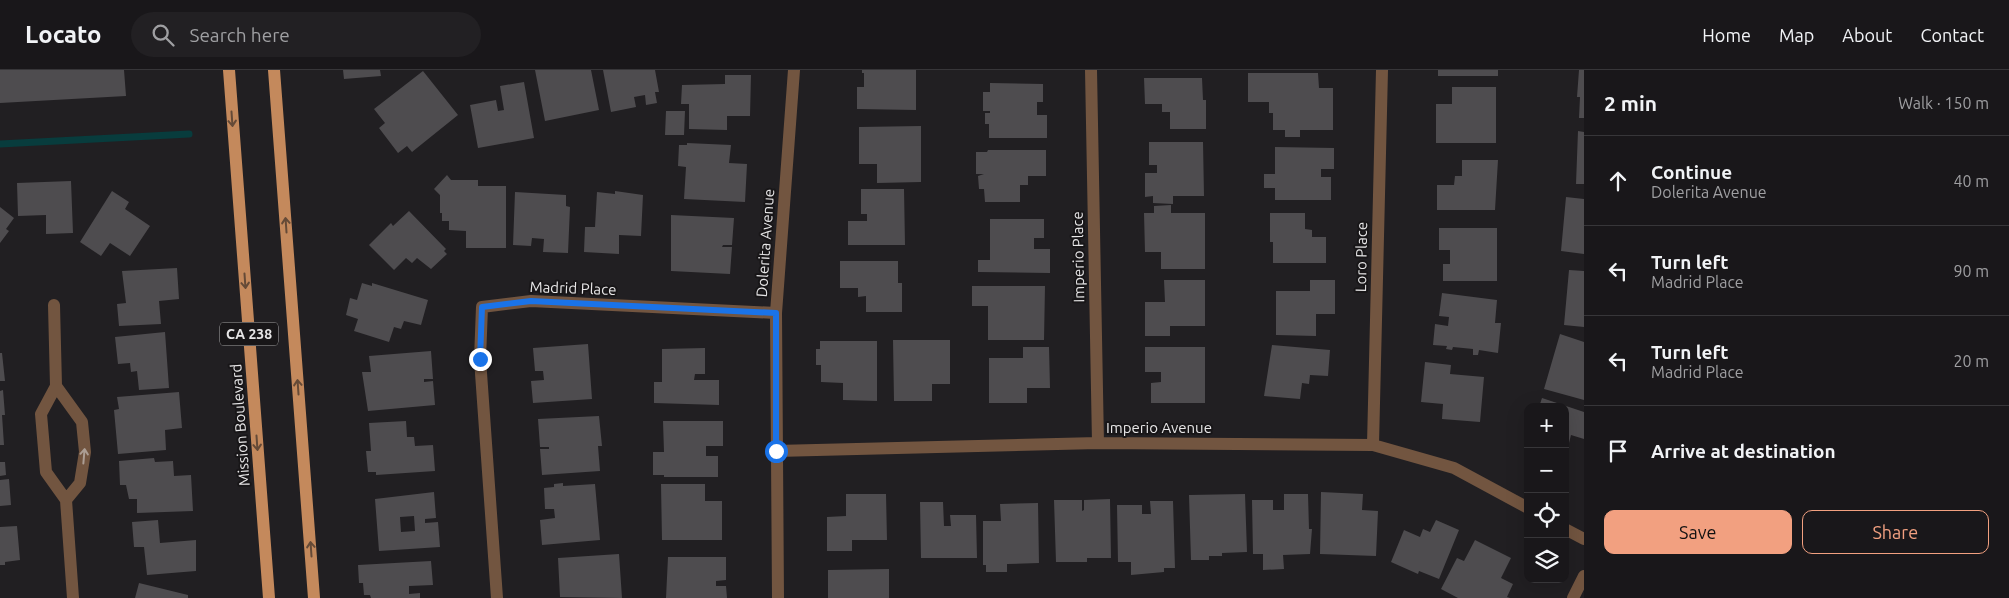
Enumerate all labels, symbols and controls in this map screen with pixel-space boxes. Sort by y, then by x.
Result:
search box [131,12,481,57]
text: Locato [25,21,101,48]
icon: search [149,21,177,49]
text: Search here [189,24,290,46]
text: Home [1702,25,1751,45]
text: Map [1779,25,1814,45]
text: About [1842,25,1892,45]
text: Contact [1920,25,1984,45]
text: 2 min [1604,91,1657,115]
text: Walk · 150 m [1898,94,1989,112]
one-way arrow [228,110,237,126]
text: Continue [1651,161,1732,183]
icon: ahead [1604,167,1632,195]
text: 40 m [1953,172,1989,190]
text: Dolerita Avenue [1651,183,1767,201]
street label: Dolerita Avenue [753,188,777,298]
street label: Imperio Place [1069,211,1087,303]
one-way arrow [281,218,291,234]
street label: Loro Place [1352,222,1370,292]
text: Turn left [1651,251,1729,273]
icon: left [1604,257,1632,285]
text: 90 m [1953,262,1989,280]
one-way arrow [240,272,249,288]
text: Madrid Place [1651,273,1744,291]
street label: Madrid Place [529,278,617,298]
road number: CA 238 [220,322,278,346]
text: Turn left [1651,341,1729,363]
icon: left [1604,347,1632,375]
route end [469,348,492,371]
text: 20 m [1953,352,1989,370]
street label: Mission Boulevard [227,363,253,487]
text: Madrid Place [1651,363,1744,381]
one-way arrow [294,380,303,396]
map controls [1524,403,1569,583]
button: + [1524,403,1569,448]
street label: Imperio Avenue [1106,419,1212,436]
one-way arrow [253,434,262,450]
icon: arrive [1604,437,1632,465]
route start [765,440,788,463]
text: Arrive at destination [1651,440,1836,462]
button: − [1524,448,1569,493]
one-way arrow [79,449,89,465]
button: locate [1524,493,1569,538]
button: Save [1604,510,1792,554]
button: Share [1802,510,1989,554]
button: layers [1524,538,1569,583]
one-way arrow [306,542,315,558]

